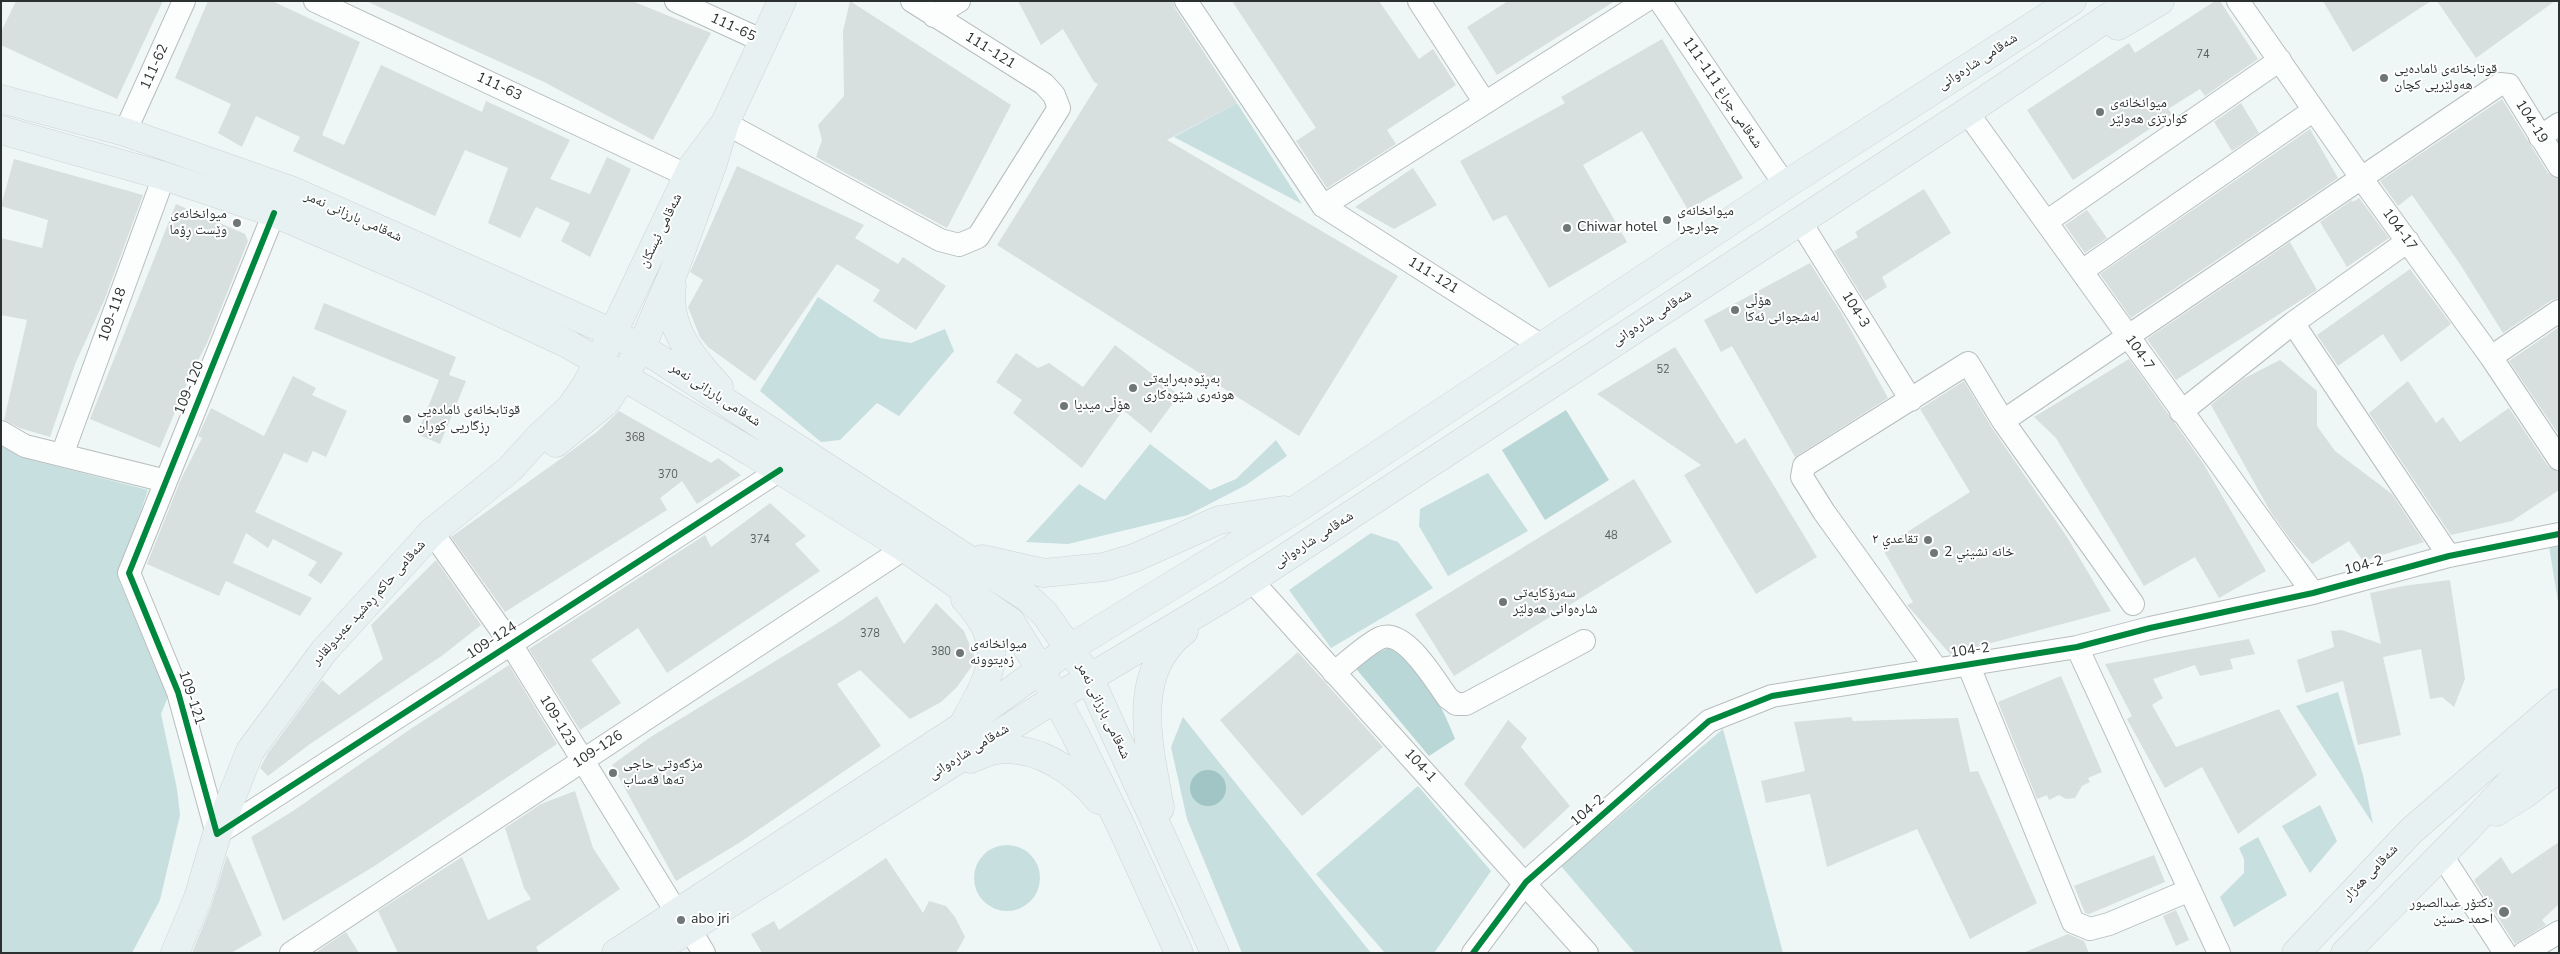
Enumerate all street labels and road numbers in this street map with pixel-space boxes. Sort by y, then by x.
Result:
street label: 111-65 [708,10,758,46]
street label: 111-121 [962,29,1018,73]
street label: شەقامی شارەوانی [1935,30,2021,94]
street label: شەقامی چراغ 111-111 [1678,34,1766,152]
street label: 111-62 [138,42,172,92]
street label: 111-63 [474,69,524,105]
street label: 104-19 [2511,97,2551,147]
street label: شەقامی بارزانی نەمر [301,188,405,246]
street label: شەقامی ئیسکان [636,191,686,271]
street label: 104-17 [2378,206,2420,254]
street label: 111-121 [1405,254,1461,298]
street label: 109-118 [95,286,131,344]
street label: شەقامی شارەوانی [1609,286,1695,350]
street label: 104-3 [1837,289,1873,331]
street label: 104-7 [2121,332,2157,374]
street label: 109-120 [172,359,208,417]
street label: شەقامی بارزانی نەمر [666,359,764,431]
street label: شەقامی شارەوانی [1271,508,1357,572]
street label: شەقامی حاکم ڕەشید عەبدولقادر [308,537,430,669]
street label: 104-2 [2343,553,2385,579]
street label: 109-124 [464,619,520,663]
street label: 104-2 [1949,640,1991,662]
street label: شەقامی بارزانی نەمر [1072,660,1134,762]
street label: 109-121 [174,669,208,727]
street label: 109-123 [535,693,579,749]
street label: شەقامی شارەوانی [926,721,1012,783]
street label: 109-126 [570,728,626,772]
street label: 104-1 [1400,746,1440,786]
street label: 104-2 [1568,792,1608,830]
street label: شەقامی هەژار [2340,841,2402,905]

